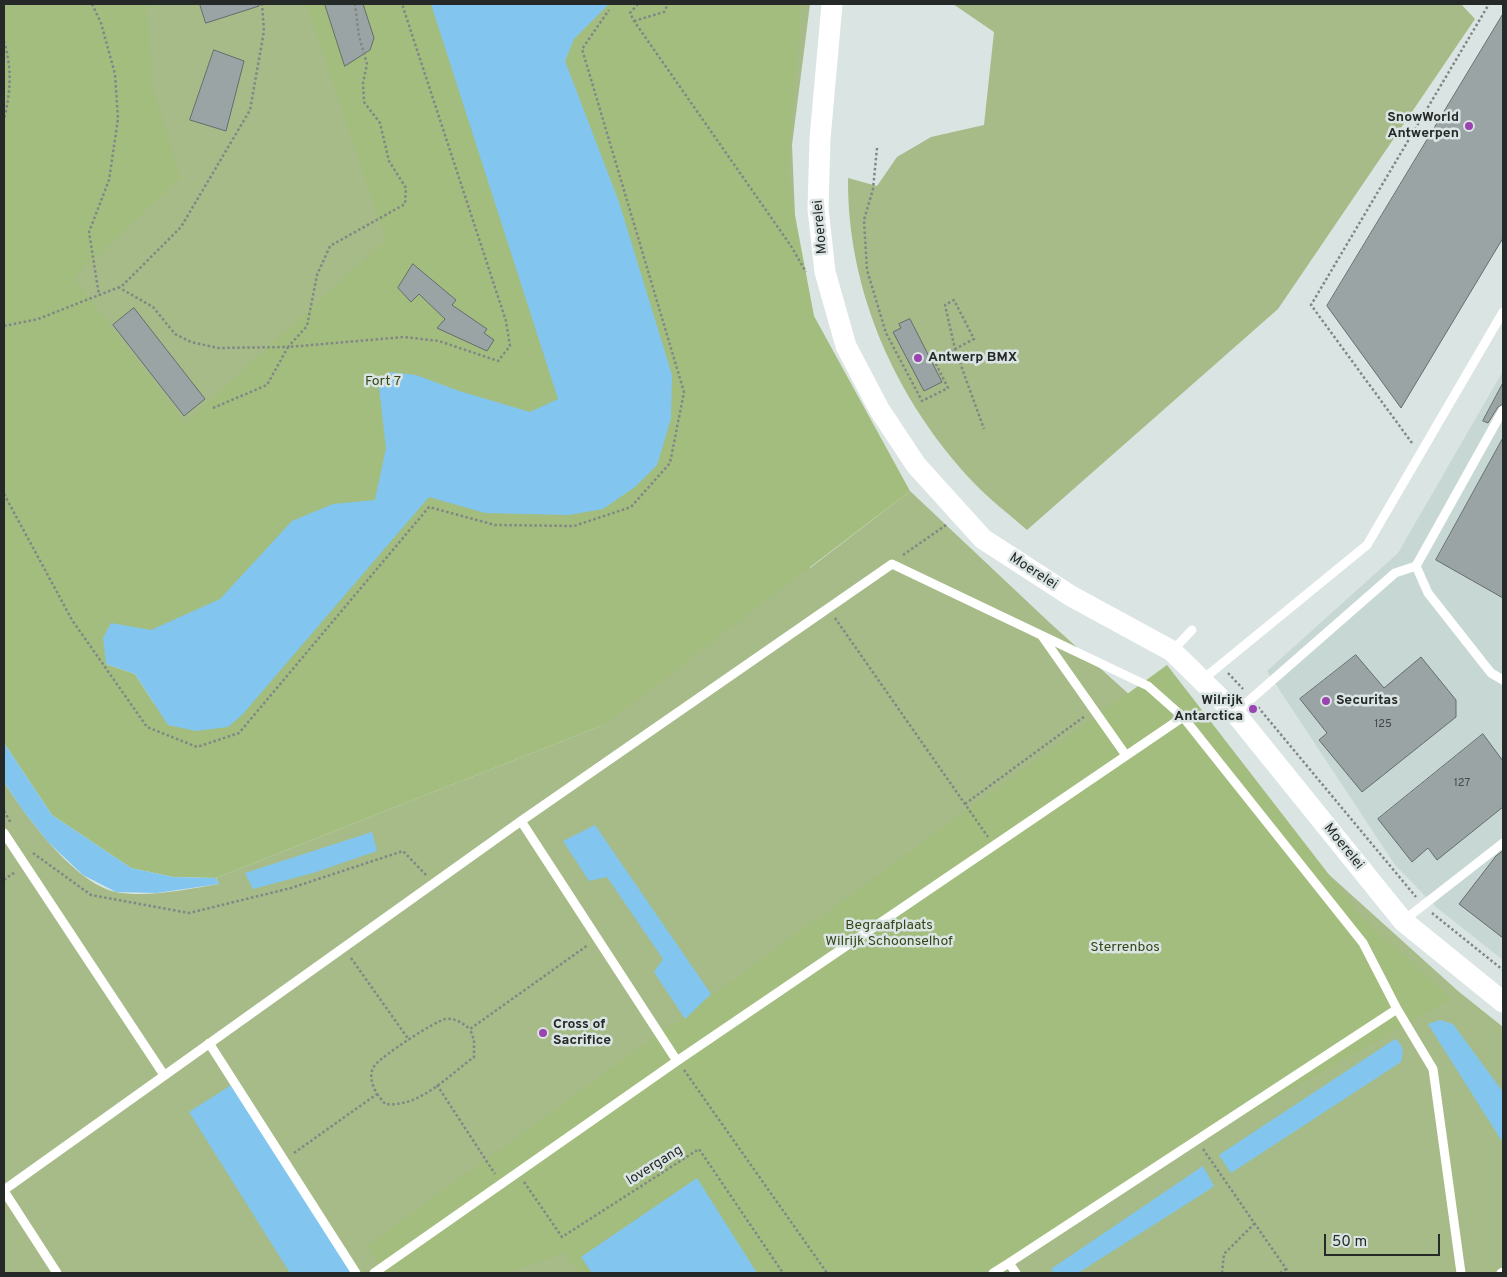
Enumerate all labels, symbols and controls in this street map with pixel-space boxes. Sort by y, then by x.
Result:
place label: SnowWorld Antwerpen [1387,110,1459,142]
marker: SnowWorld Antwerpen [1463,120,1475,132]
street label: Moerelei [810,199,832,255]
place label: Antwerp BMX [928,350,1017,366]
marker: Antwerp BMX [912,352,924,364]
park label: Fort 7 [365,374,401,390]
street label: Moerelei [1006,550,1060,594]
place label: Wilrijk Antarctica [1174,693,1243,726]
place label: Securitas [1336,693,1398,709]
marker: Securitas [1320,695,1332,707]
marker: Wilrijk Antarctica [1247,703,1259,715]
house number: 125 [1374,718,1392,732]
house number: 127 [1454,777,1470,791]
street label: Moerelei [1319,821,1367,873]
park label: Begraafplaats Wilrijk Schoonselhof [825,918,953,950]
park label: Sterrenbos [1090,940,1160,956]
place label: Cross of Sacrifice [553,1017,611,1050]
marker: Cross of Sacrifice [537,1027,549,1039]
street label: lovergang [624,1142,686,1190]
scale bar [1327,1224,1443,1256]
text: 50 m [1332,1233,1367,1252]

